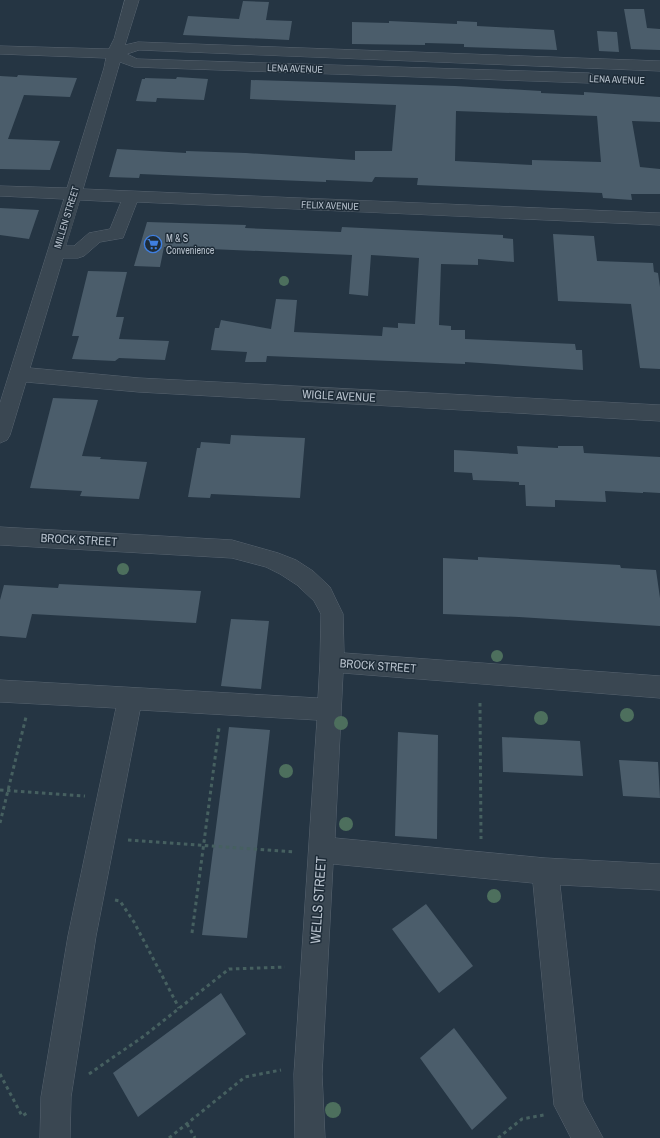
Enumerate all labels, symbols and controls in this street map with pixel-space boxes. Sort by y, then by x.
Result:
street label: LENA AVENUE [267,61,323,76]
street label: LENA AVENUE [589,72,645,87]
street label: MILLEN STREET [51,185,82,250]
street label: FELIX AVENUE [301,198,359,213]
place label: M & S Convenience [166,232,215,257]
supermarket icon: M & S Convenience [143,234,163,254]
street label: WIGLE AVENUE [302,386,376,406]
street label: BROCK STREET [40,530,118,550]
street label: BROCK STREET [339,655,417,677]
street label: WELLS STREET [306,856,330,944]

